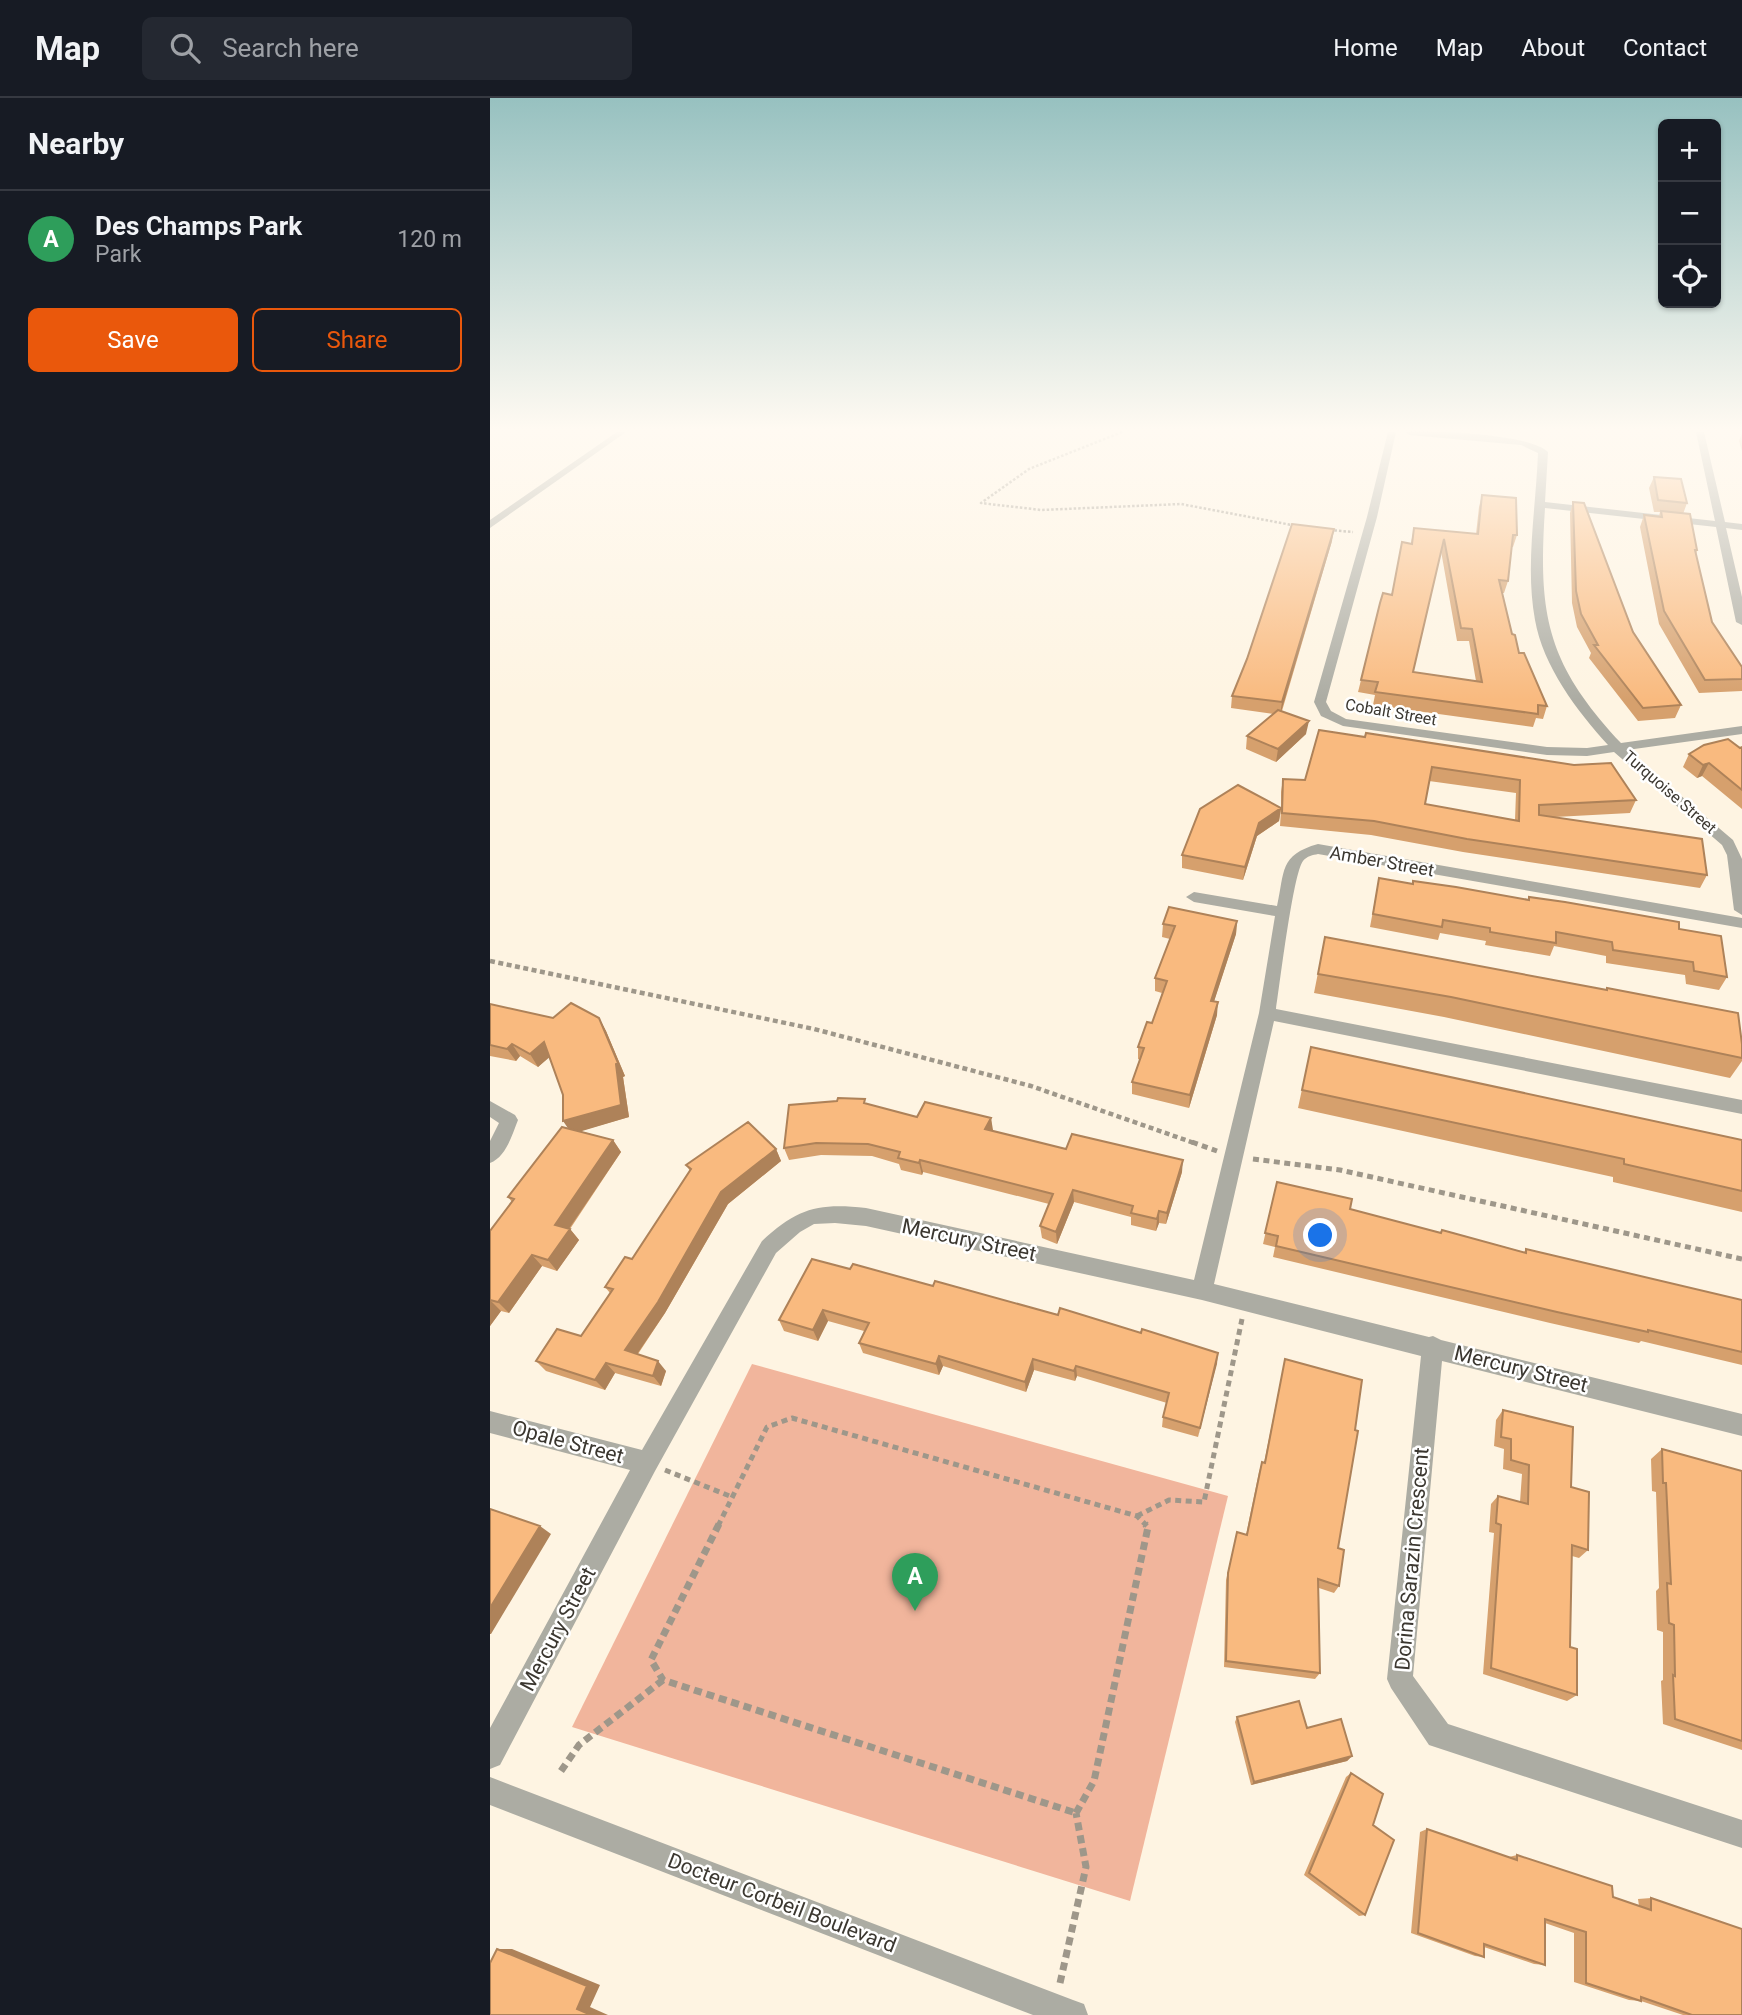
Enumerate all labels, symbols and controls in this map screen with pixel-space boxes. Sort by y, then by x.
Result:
search box [142,17,632,80]
text: Map [35,29,100,68]
icon: search [166,29,204,67]
text: Search here [222,33,359,63]
text: Home [1333,34,1398,62]
text: Map [1436,34,1483,62]
text: About [1521,34,1585,62]
text: Contact [1623,34,1707,62]
map controls [1658,119,1721,308]
button: + [1658,119,1721,182]
text: Nearby [28,126,124,161]
button: − [1658,182,1721,245]
text: Des Champs Park [95,211,302,241]
text: A [43,226,59,253]
text: 120 m [397,226,462,253]
text: Park [95,241,141,268]
button: locate [1658,245,1721,308]
button: Save [28,308,238,372]
button: Share [252,308,462,372]
street label: Cobalt Street [1344,695,1438,729]
street label: Turquoise Street [1620,747,1720,837]
street label: Amber Street [1328,842,1436,880]
street label: Mercury Street [900,1214,1039,1266]
your location [1303,1218,1337,1252]
street label: Mercury Street [1452,1341,1590,1397]
street label: Opale Street [510,1416,627,1468]
street label: Dorina Sarazin Crescent [1390,1446,1434,1671]
pin: A [892,1553,938,1611]
street label: Mercury Street [515,1563,601,1695]
street label: Docteur Corbeil Boulevard [664,1848,900,1958]

